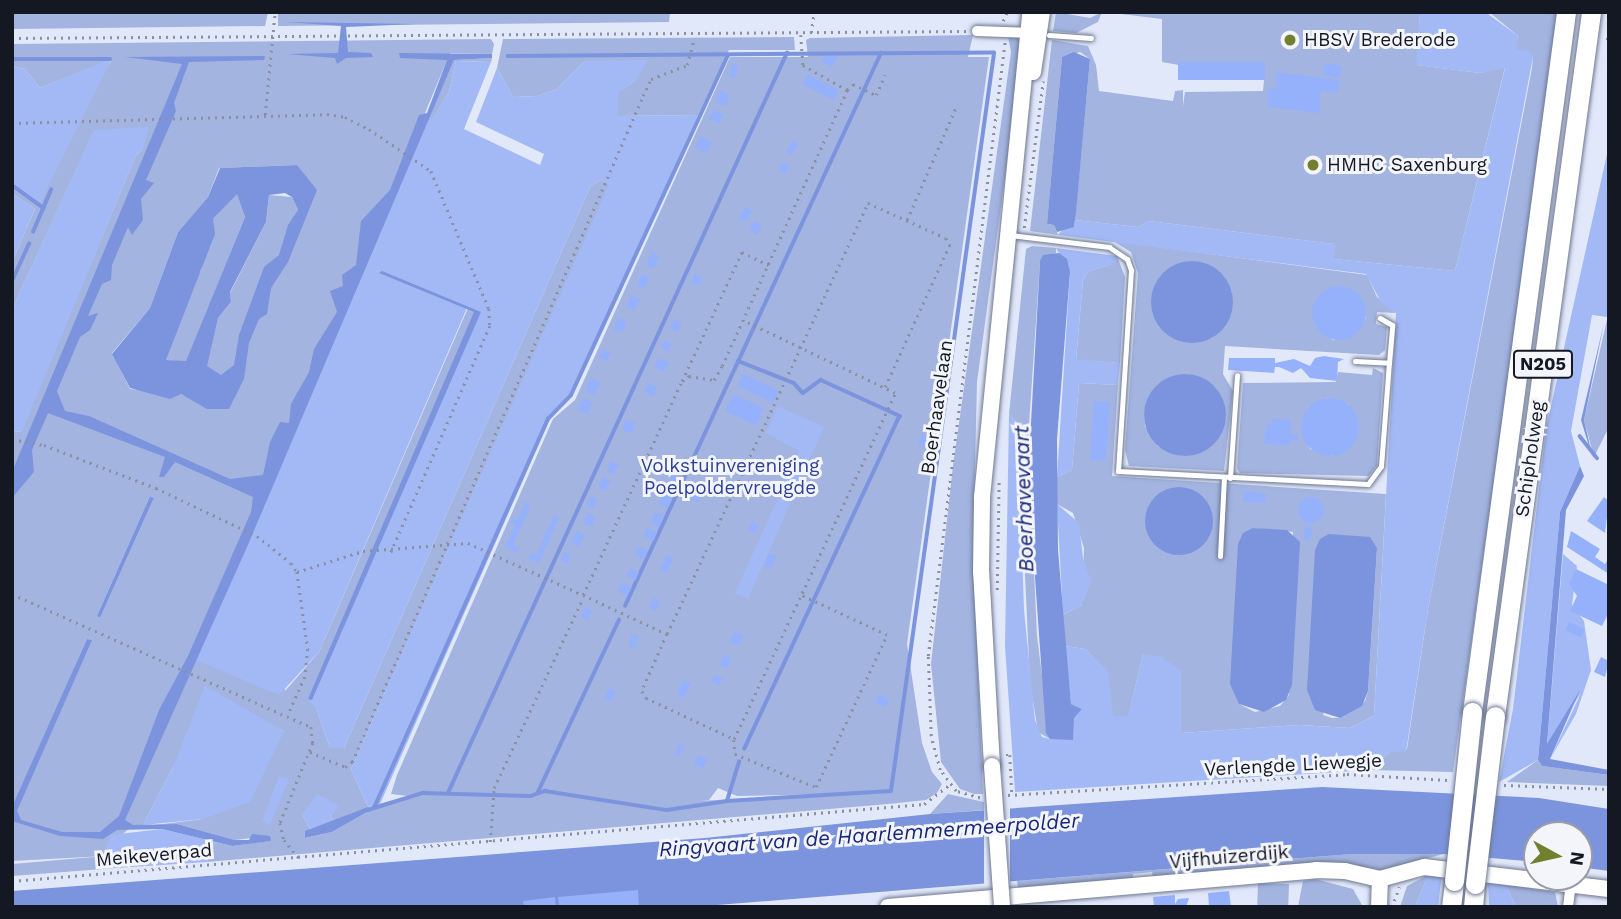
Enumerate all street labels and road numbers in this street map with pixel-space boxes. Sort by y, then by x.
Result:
street label: Boerhaavelaan [916,338,958,476]
road number: N205 [1512,350,1574,378]
street label: Schipholweg [1511,400,1549,518]
street label: Verlengde Liewegje [1204,749,1382,781]
street label: Meikeverpad [95,839,213,871]
street label: Vijfhuizerdijk [1168,840,1290,874]

